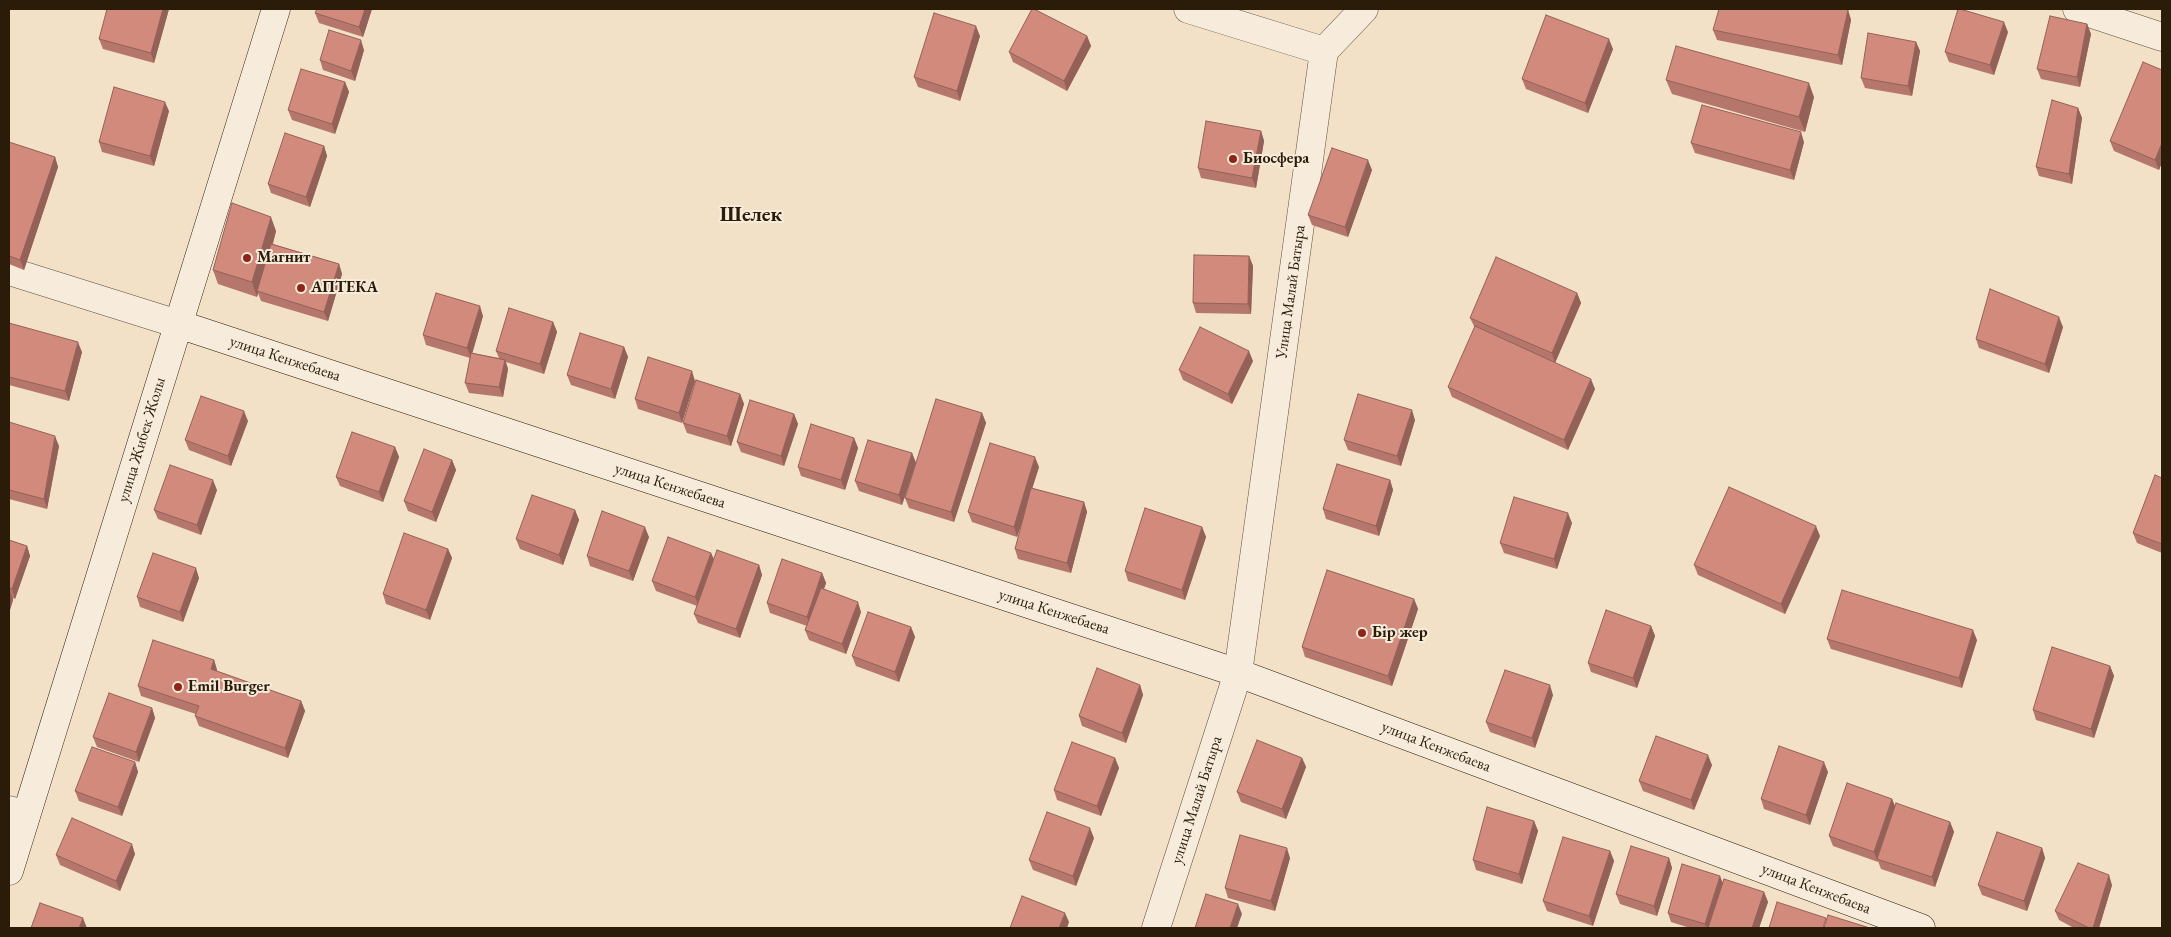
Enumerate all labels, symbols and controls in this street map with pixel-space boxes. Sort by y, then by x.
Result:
place label: Биосфера [1243,149,1309,169]
marker: Биосфера [1227,153,1239,165]
district label: Шелек [720,202,782,228]
street label: Улица Малай Батыра [1272,224,1310,360]
place label: Магнит [257,248,311,268]
marker: Магнит [241,252,253,264]
place label: АПТЕКА [311,278,378,298]
marker: АПТЕКА [295,282,307,294]
street label: улица Кенжебаева [227,332,343,386]
street label: улица Жибек Жолы [114,375,170,505]
street label: улица Кенжебаева [612,459,728,513]
street label: улица Кенжебаева [996,585,1112,639]
place label: Бір жер [1372,623,1428,643]
marker: Бір жер [1356,627,1368,639]
place label: Emil Burger [188,677,270,697]
marker: Emil Burger [172,681,184,693]
street label: улица Кенжебаева [1379,717,1493,777]
street label: улица Малай Батыра [1167,734,1227,866]
street label: улица Кенжебаева [1759,859,1873,919]

